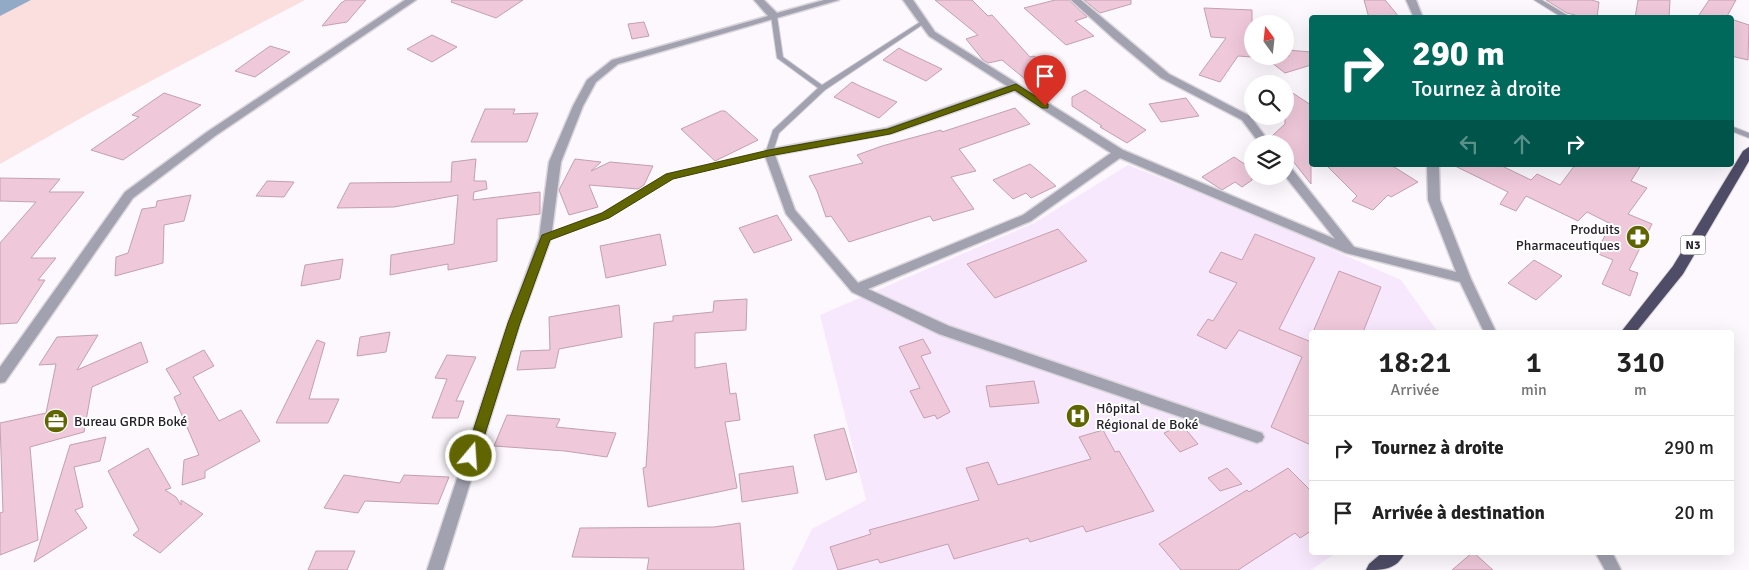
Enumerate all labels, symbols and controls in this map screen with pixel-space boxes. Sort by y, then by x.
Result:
north arrow [1244,15,1294,65]
map controls [1244,15,1294,185]
text: 290 m [1412,32,1505,75]
icon: right [1329,35,1394,100]
pin [1024,55,1066,106]
icon: arrive [1031,62,1059,90]
button: search [1244,75,1294,125]
text: Tournez à droite [1412,75,1561,102]
icon: left [1455,130,1483,158]
icon: ahead [1508,130,1536,158]
icon: right [1561,130,1589,158]
button: layers [1244,135,1294,185]
place label: Produits Pharmaceutiques [1516,221,1620,254]
pharmacy icon: Produits Pharmaceutiques [1625,224,1651,250]
road number: N3 [1680,236,1706,254]
text: 18:21 [1378,344,1452,381]
text: 1 [1526,344,1542,381]
text: 310 [1616,344,1665,381]
text: Arrivée [1390,380,1440,400]
text: min [1521,380,1547,400]
text: m [1634,380,1647,400]
place label: Hôpital Régional de Boké [1096,400,1199,433]
hospital icon: Hôpital Régional de Boké [1065,403,1091,429]
office icon: Bureau GRDR Boké [43,408,69,434]
place label: Bureau GRDR Boké [74,413,187,430]
position arrow [444,429,496,481]
icon: right [1329,434,1357,462]
text: Tournez à droite [1372,436,1504,460]
text: 290 m [1664,436,1714,460]
icon: arrive [1329,499,1357,527]
text: Arrivée à destination [1372,501,1545,525]
text: 20 m [1674,501,1714,525]

